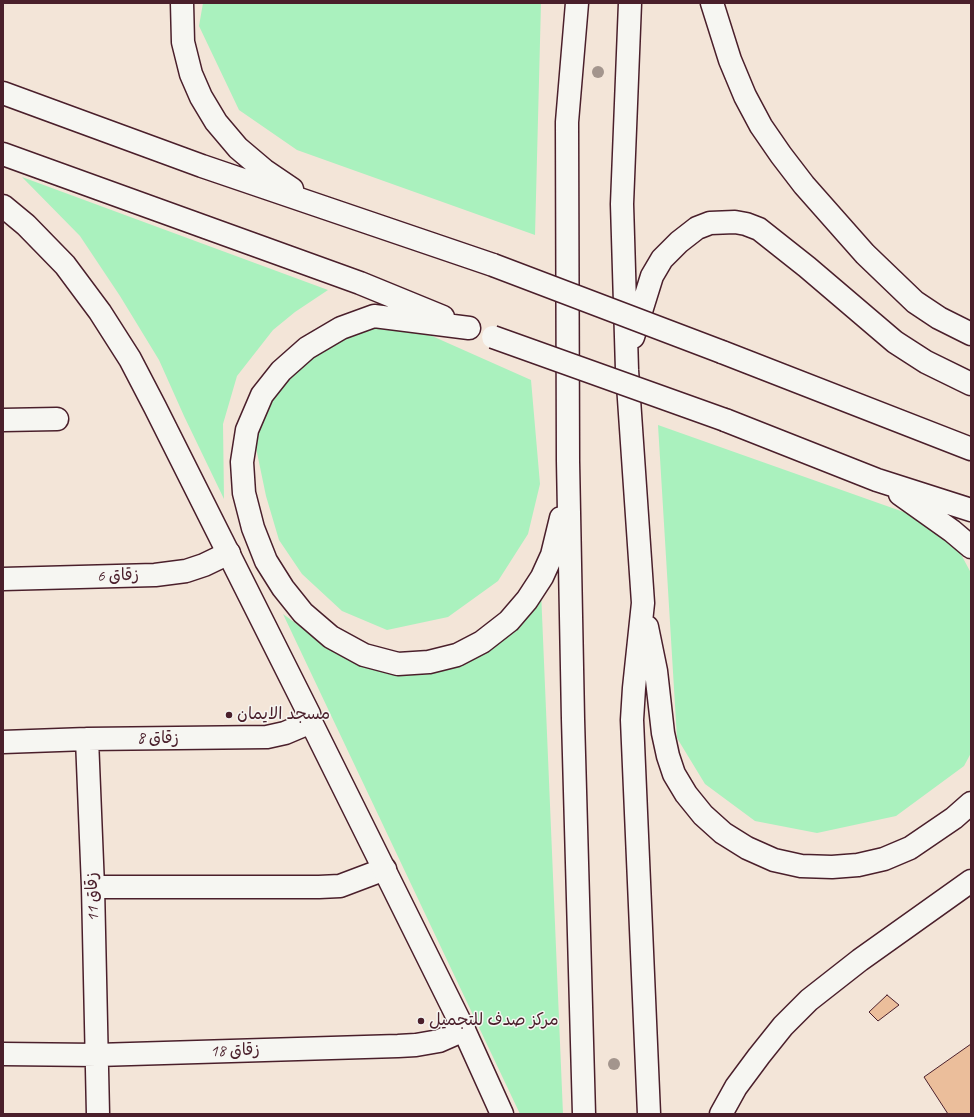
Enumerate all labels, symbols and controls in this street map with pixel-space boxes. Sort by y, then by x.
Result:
street label: زقاق 6 [97,565,139,587]
place label: مسجد الايمان [237,705,330,725]
marker: مسجد الايمان [224,710,234,720]
street label: زقاق 8 [137,729,179,749]
street label: زقاق 11 [82,872,104,922]
place label: مركز صدف للتجميل [429,1011,559,1031]
marker: مركز صدف للتجميل [416,1016,426,1026]
street label: زقاق 18 [210,1040,260,1062]

